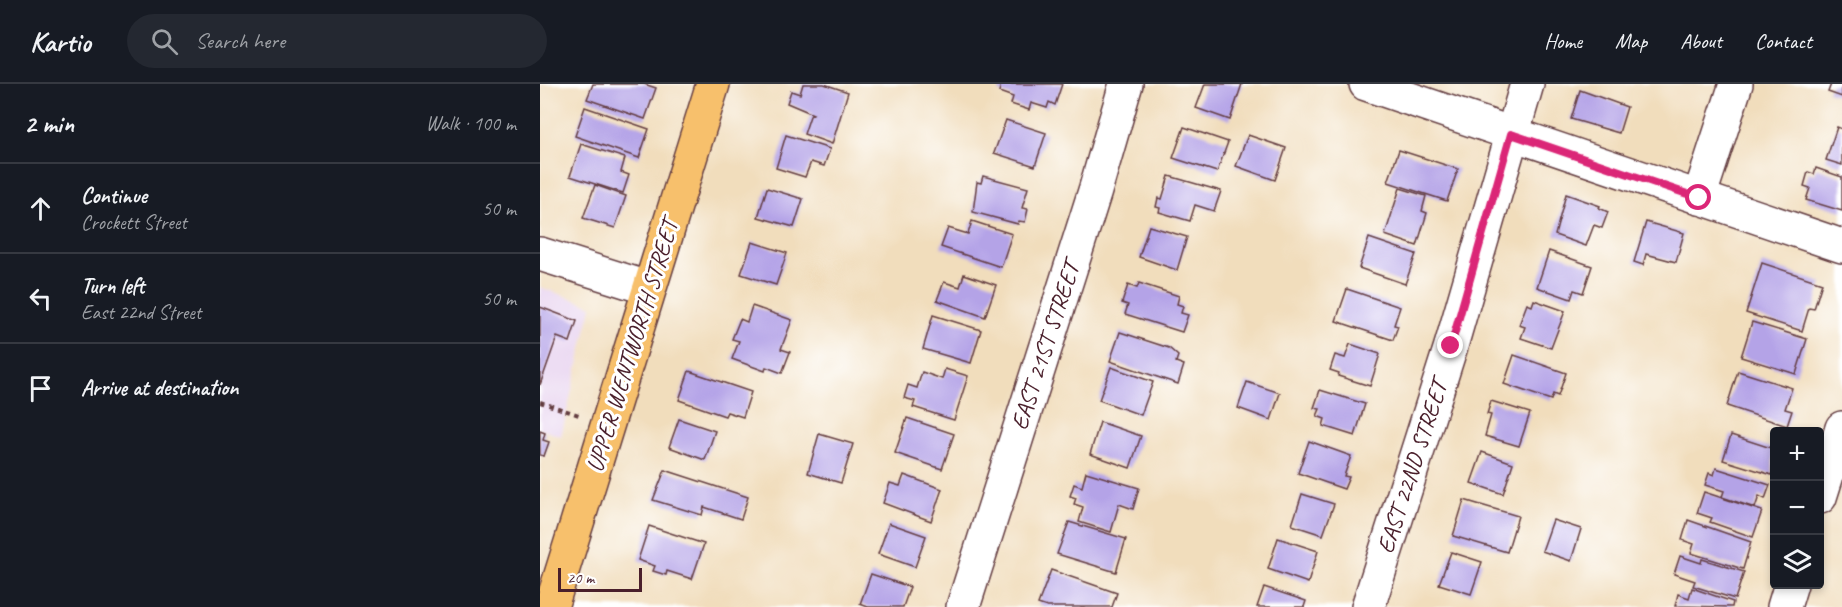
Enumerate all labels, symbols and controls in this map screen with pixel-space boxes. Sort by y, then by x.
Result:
search box [127,14,547,68]
text: Kartio [30,24,91,59]
icon: search [148,25,181,58]
text: Search here [196,27,285,55]
text: Home [1544,28,1582,54]
text: Map [1615,28,1647,54]
text: About [1680,28,1722,54]
text: Contact [1755,28,1812,54]
text: 2 min [24,107,74,140]
text: Walk · 100 m [426,111,516,136]
text: Continue [81,182,147,210]
route start [1685,184,1711,210]
icon: ahead [24,192,57,225]
text: 50 m [482,196,516,221]
text: Crockett Street [81,210,187,235]
street label: UPPER WENTWORTH STREET [579,211,686,476]
street label: EAST 21ST STREET [1004,253,1088,433]
text: Turn left [81,272,145,300]
icon: left [24,282,57,315]
text: 50 m [482,286,516,311]
text: East 22nd Street [81,300,201,325]
route end [1437,332,1463,358]
street label: EAST 22ND STREET [1370,371,1456,557]
icon: arrive [24,372,57,405]
text: Arrive at destination [81,374,238,402]
map controls [1770,427,1824,589]
button: + [1770,427,1824,481]
button: − [1770,481,1824,535]
button: layers [1770,535,1824,589]
scale bar [558,565,642,592]
text: 20 m [567,568,594,588]

